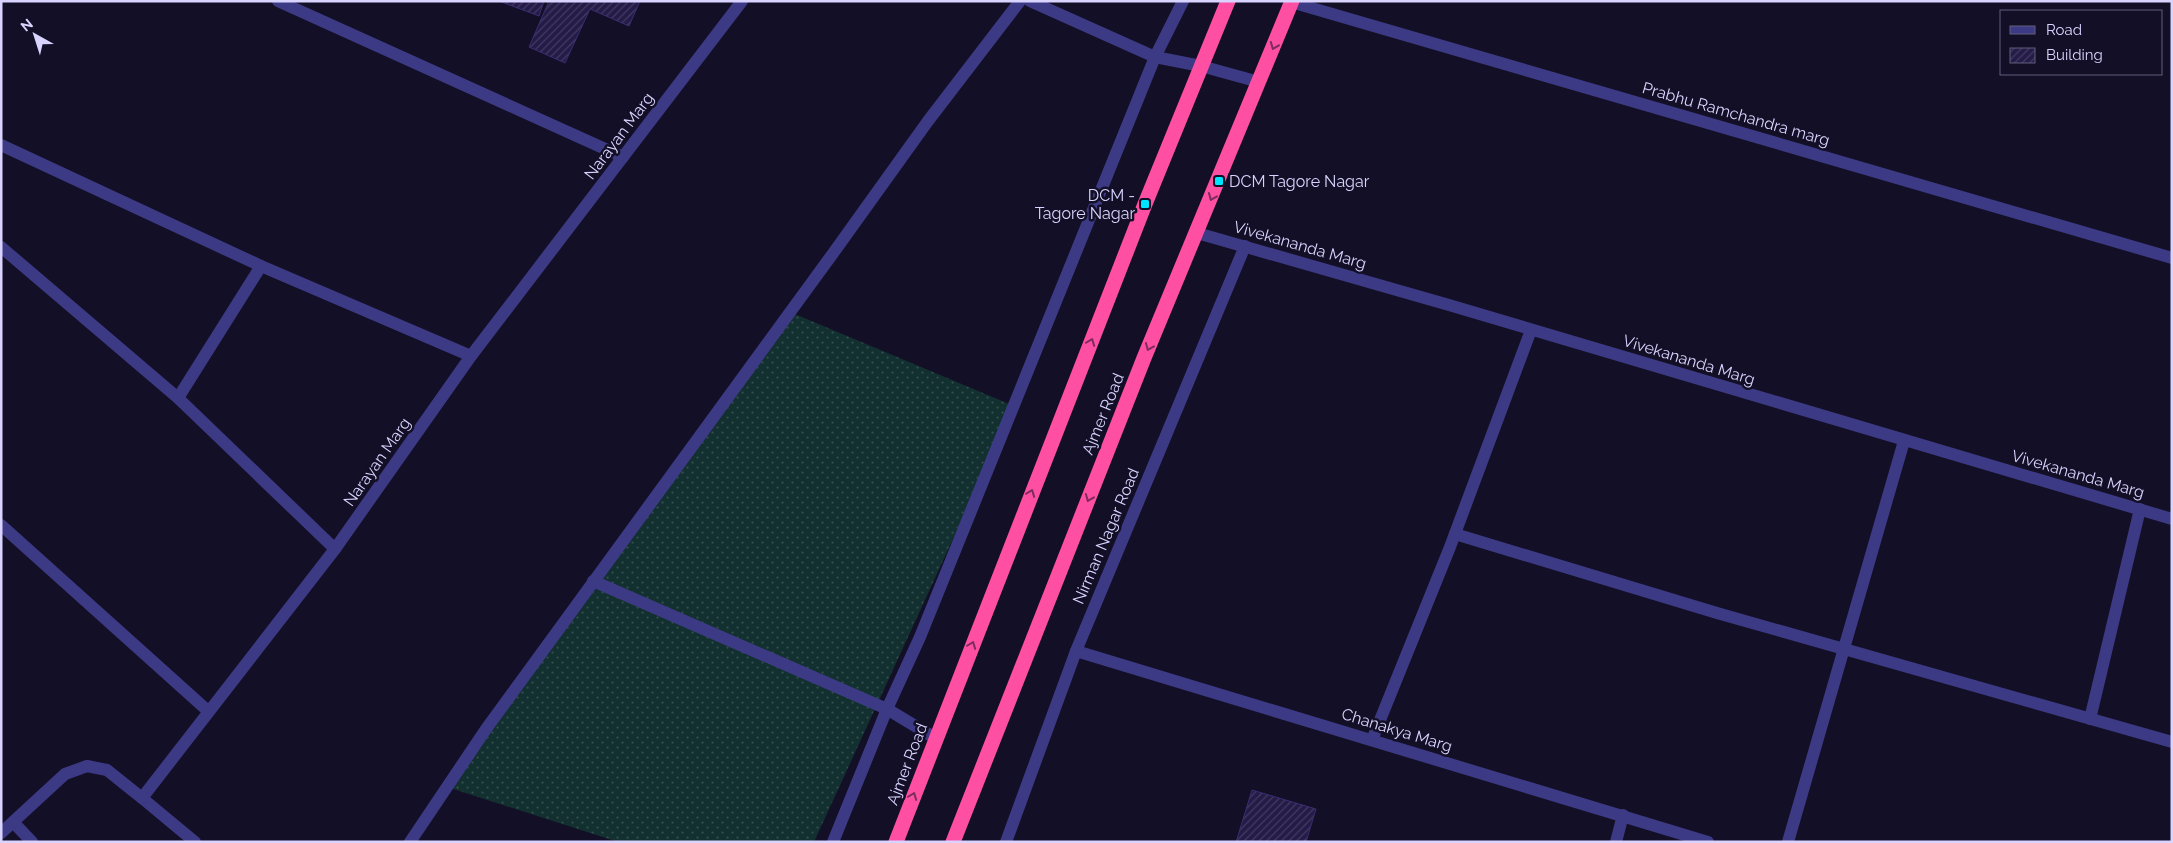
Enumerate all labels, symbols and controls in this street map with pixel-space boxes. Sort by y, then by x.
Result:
north arrow [10,10,60,60]
legend [2000,10,2163,75]
text: N [18,15,36,34]
text: Road [2046,21,2082,39]
one-way arrow [1269,42,1279,50]
text: Building [2046,46,2103,64]
street label: Prabhu Ramchandra marg [1640,78,1832,150]
street label: Narayan Marg [580,89,658,183]
place label: DCM Tagore Nagar [1229,172,1370,191]
marker: DCM Tagore Nagar [1213,175,1225,187]
place label: DCM - Tagore Nagar [1035,186,1135,223]
one-way arrow [1208,192,1219,201]
marker: DCM - Tagore Nagar [1139,198,1151,210]
street label: Vivekananda Marg [1231,217,1369,273]
street label: Vivekananda Marg [1621,331,1757,389]
one-way arrow [1084,338,1095,347]
one-way arrow [1145,342,1155,351]
street label: Ajmer Road [1078,370,1128,458]
street label: Narayan Marg [340,414,414,510]
street label: Vivekananda Marg [2009,446,2147,502]
street label: Nirman Nagar Road [1069,465,1143,607]
one-way arrow [1025,490,1035,498]
one-way arrow [1085,493,1095,501]
one-way arrow [966,641,976,650]
street label: Chanakya Marg [1339,704,1455,756]
street label: Ajmer Road [883,720,931,808]
one-way arrow [907,792,917,801]

